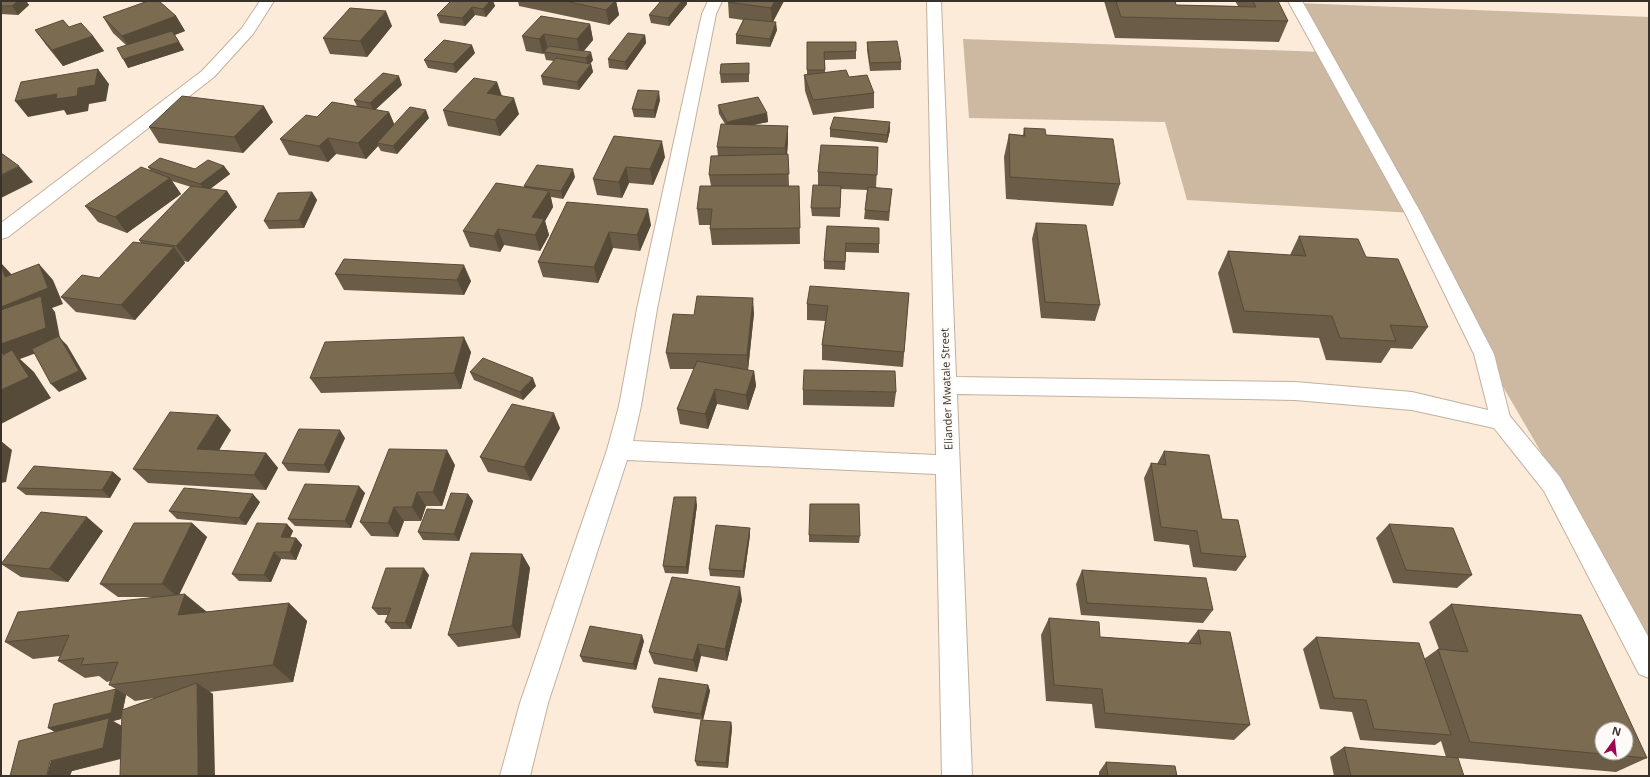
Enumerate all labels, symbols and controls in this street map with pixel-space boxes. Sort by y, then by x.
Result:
street label: Eliander Mwatale Street [936,328,956,450]
north arrow [1594,721,1634,761]
text: N [1610,722,1623,739]

